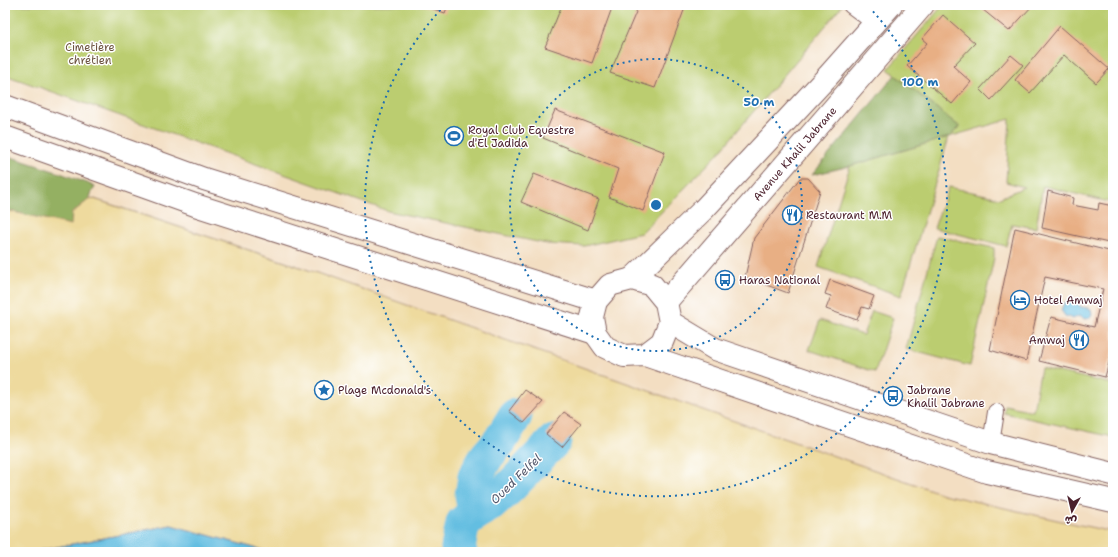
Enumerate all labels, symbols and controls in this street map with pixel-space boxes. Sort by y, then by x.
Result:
park label: Cimetière chrétien [65,40,115,68]
text: 100 m [902,74,939,90]
text: 50 m [744,94,775,110]
street label: Avenue Khalil Jabrane [750,104,840,204]
place label: Royal Club Equestre d'El Jadida [468,123,575,151]
sports icon: Royal Club Equestre d'El Jadida [443,125,465,147]
centre of rings [649,198,663,212]
restaurant icon: Restaurant M.M [781,204,803,226]
place label: Restaurant M.M [806,208,893,223]
bus stop icon: Haras National [714,269,736,291]
place label: Haras National [739,273,821,288]
hotel icon: Hotel Amwaj [1009,289,1031,311]
place label: Hotel Amwaj [1034,293,1103,308]
restaurant icon: Amwaj [1068,329,1090,351]
place label: Amwaj [1029,333,1065,348]
place icon: Plage Mcdonald's [313,379,335,401]
place label: Plage Mcdonald's [338,383,431,398]
place label: Jabrane Khalil Jabrane [907,383,985,411]
bus stop icon: Jabrane Khalil Jabrane [882,385,904,407]
water label: Oued Felfel [487,450,545,508]
north arrow [1052,491,1092,531]
text: ش [1064,512,1078,529]

